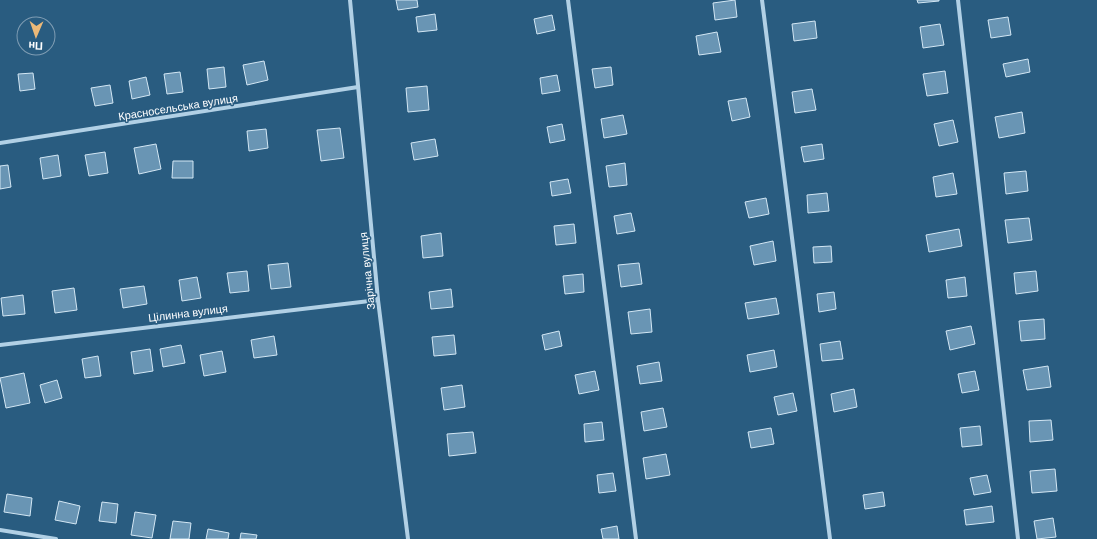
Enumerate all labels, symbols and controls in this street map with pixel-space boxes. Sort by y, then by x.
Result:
north arrow [16,16,56,56]
text: Пн [28,40,43,52]
street label: Красносельська вулиця [117,92,239,122]
street label: Зарічна вулиця [357,232,377,310]
street label: Цілинна вулиця [147,302,229,324]

